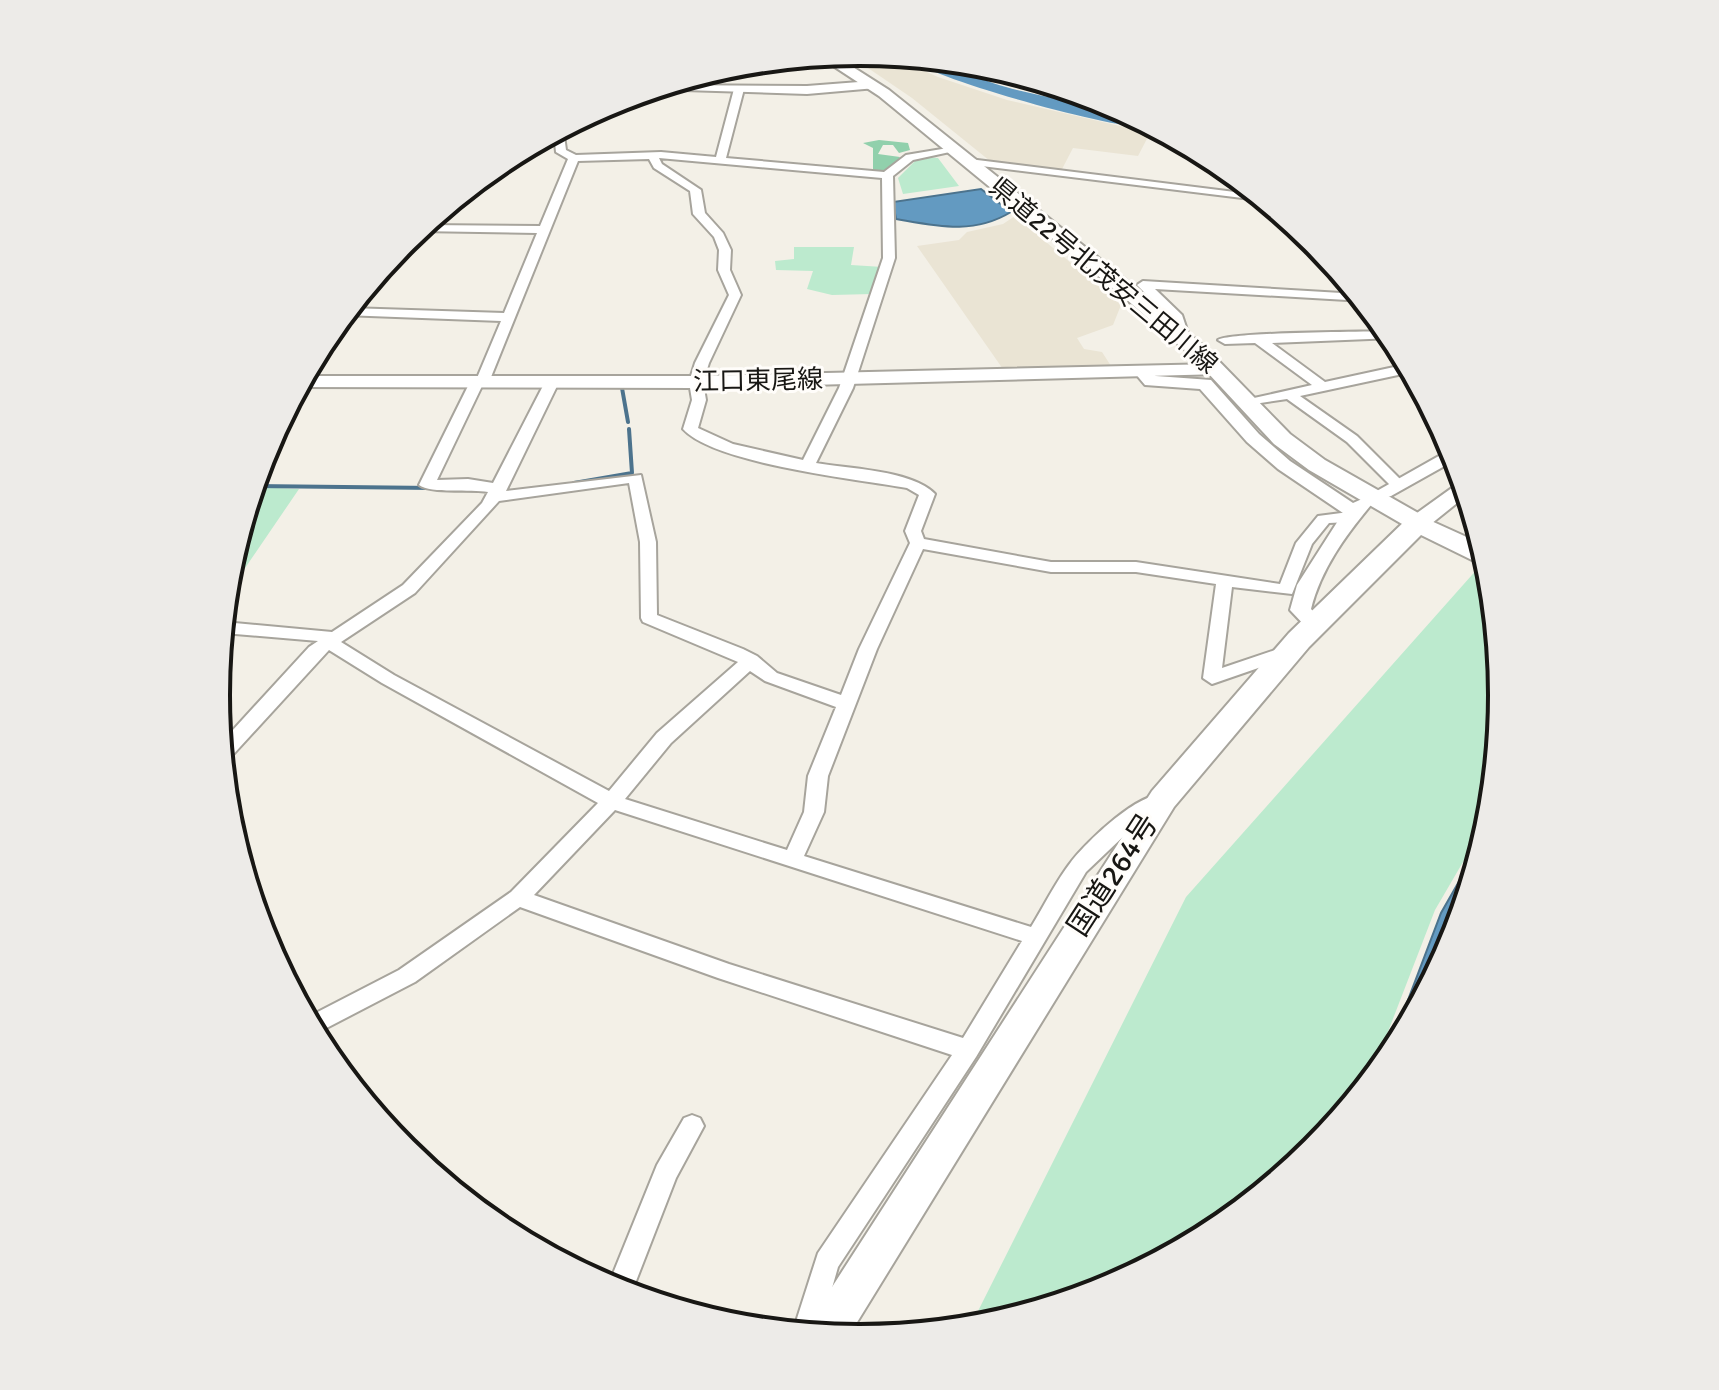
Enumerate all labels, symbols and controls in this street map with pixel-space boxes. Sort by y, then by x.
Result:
street label: 県道22号北茂安三田川線 [982,171,1224,381]
street label: 江口東尾線 [693,364,823,398]
street label: 国道264号 [1060,807,1166,943]

